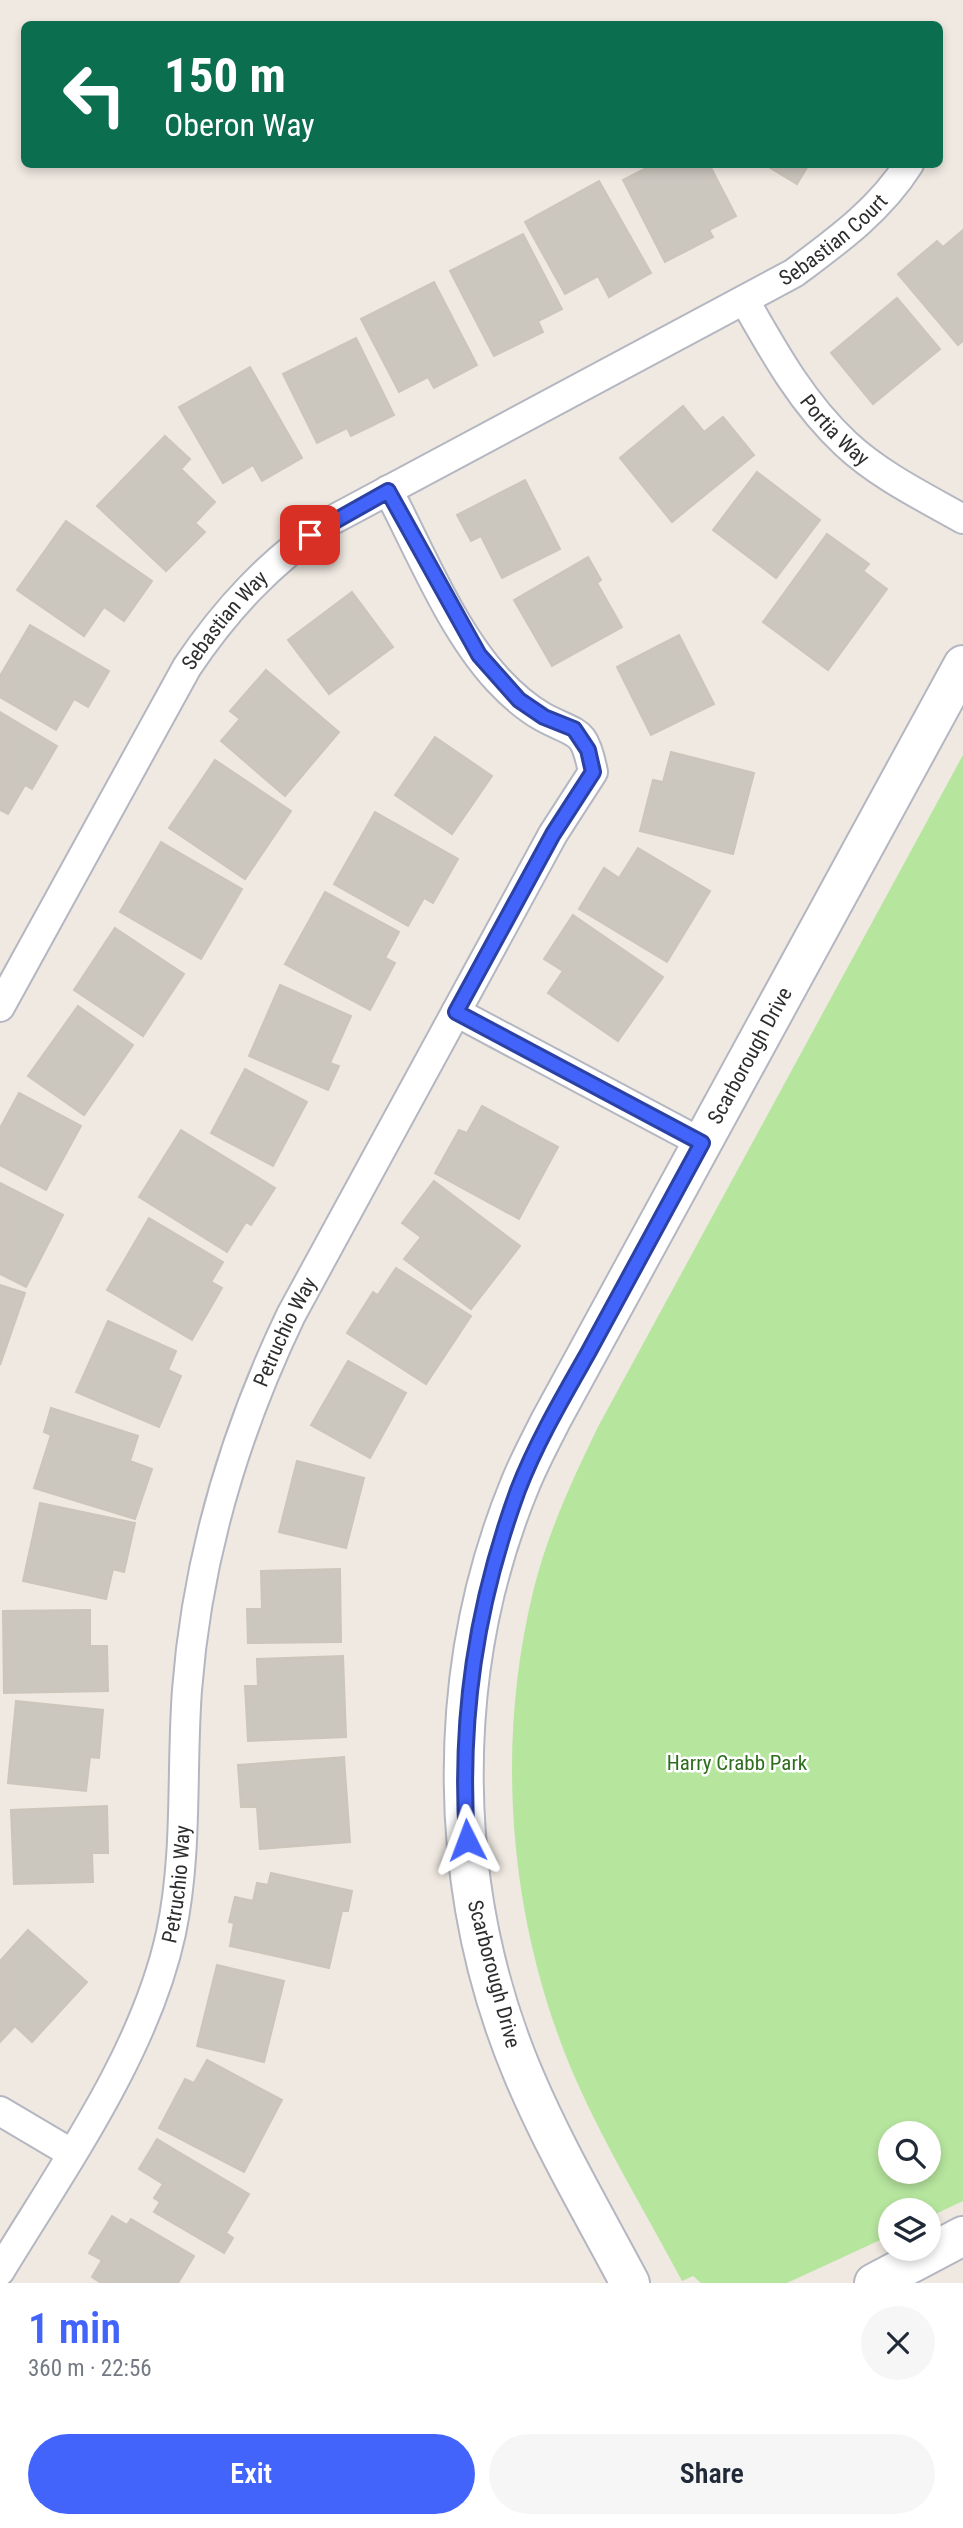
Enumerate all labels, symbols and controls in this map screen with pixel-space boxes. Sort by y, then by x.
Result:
text: 150 m [164,47,286,104]
icon: left [49,49,140,140]
text: Oberon Way [164,106,315,144]
street label: Sebastian Court [775,189,892,291]
street label: Portia Way [795,390,874,471]
pin [280,505,340,565]
icon: arrive [291,516,329,554]
street label: Sebastian Way [177,566,272,674]
street label: Scarborough Drive [703,983,797,1128]
street label: Petruchio Way [249,1273,321,1390]
park label: Harry Crabb Park [667,1751,808,1775]
position arrow [430,1803,504,1877]
street label: Petruchio Way [157,1824,195,1945]
street label: Scarborough Drive [463,1897,525,2051]
map controls [878,2121,941,2261]
button: search [878,2121,941,2184]
button: layers [878,2198,941,2261]
text: 1 min [28,2304,121,2353]
button: close [861,2306,935,2380]
text: 360 m · 22:56 [28,2355,152,2382]
button: Exit [28,2434,475,2514]
button: Share [489,2434,935,2514]

